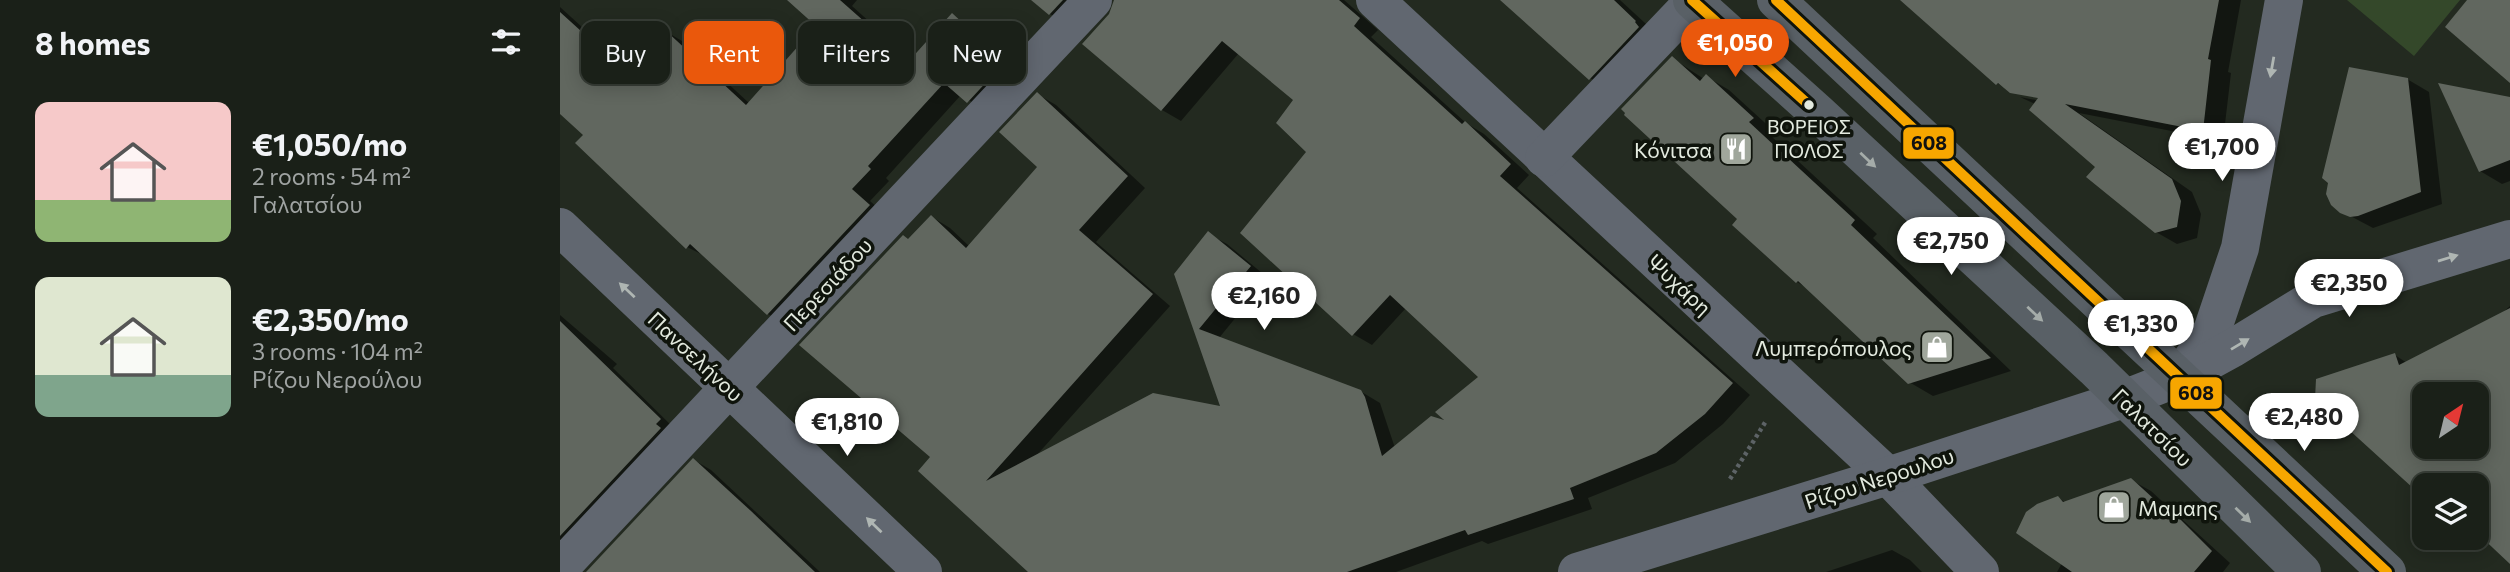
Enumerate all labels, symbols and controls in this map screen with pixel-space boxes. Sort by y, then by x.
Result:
pin: €1,050 [1678,20,1792,79]
chip: Buy [581,21,670,84]
chip: Rent [684,21,784,84]
chip: Filters [798,21,914,84]
chip: New [928,21,1026,84]
icon: filters [487,23,525,61]
text: 8 homes [35,24,151,61]
text: €1,050 [1697,28,1773,56]
one-way arrow [2267,56,2278,78]
marker: ΒΟΡΕΙΟΣ ΠΟΛΟΣ [1802,98,1816,112]
place label: ΒΟΡΕΙΟΣ ΠΟΛΟΣ [1767,115,1851,162]
pin: €1,700 [2165,124,2279,183]
text: €1,050/mo [252,125,407,162]
line badge: 608 [1902,126,1955,160]
icon: home [91,130,175,214]
restaurant icon: Κόνιτσα [1717,130,1755,168]
text: 608 [1911,131,1947,154]
text: €1,700 [2184,132,2260,160]
place label: Κόνιτσα [1634,137,1712,162]
one-way arrow [1859,151,1876,167]
text: 2 rooms · 54 m² [252,162,411,190]
text: Γαλατσίου [252,190,362,218]
pin: €2,750 [1894,218,2008,277]
text: €2,750 [1913,226,1989,254]
street label: Περεσιάδου [778,232,876,336]
street label: Ψυχάρη [1643,248,1717,320]
one-way arrow [2438,252,2459,262]
pin: €2,350 [2292,260,2406,319]
text: €2,350 [2310,268,2388,296]
pin: €2,160 [1207,272,1321,332]
text: €2,160 [1227,281,1301,309]
one-way arrow [619,282,636,298]
text: €2,350/mo [252,300,409,337]
pin: €1,330 [2084,300,2198,360]
icon: home [91,305,175,389]
street label: Πανσελήνου [644,306,748,406]
one-way arrow [2026,306,2043,322]
text: €1,330 [2104,309,2178,337]
shop icon: Λυμπερόπουλος [1918,328,1956,366]
place label: Λυμπερόπουλος [1755,335,1912,360]
text: 3 rooms · 104 m² [252,337,423,365]
one-way arrow [2230,338,2249,350]
text: Ρίζου Νερούλου [252,365,422,393]
line badge: 608 [2169,376,2223,410]
text: 608 [2178,381,2214,404]
north arrow [2412,382,2488,458]
map controls [2412,382,2489,550]
street label: Γαλατσίου [2108,383,2198,471]
pin: €2,480 [2247,393,2361,453]
pin: €1,810 [790,398,904,458]
text: €2,480 [2265,402,2343,430]
text: €1,810 [811,407,883,435]
street label: Ρίζου Νερουλου [1801,442,1957,514]
button: layers [2412,473,2489,550]
shop icon: Μαμαης [2095,488,2133,526]
place label: Μαμαης [2138,495,2218,520]
one-way arrow [2234,506,2251,522]
one-way arrow [866,517,883,533]

